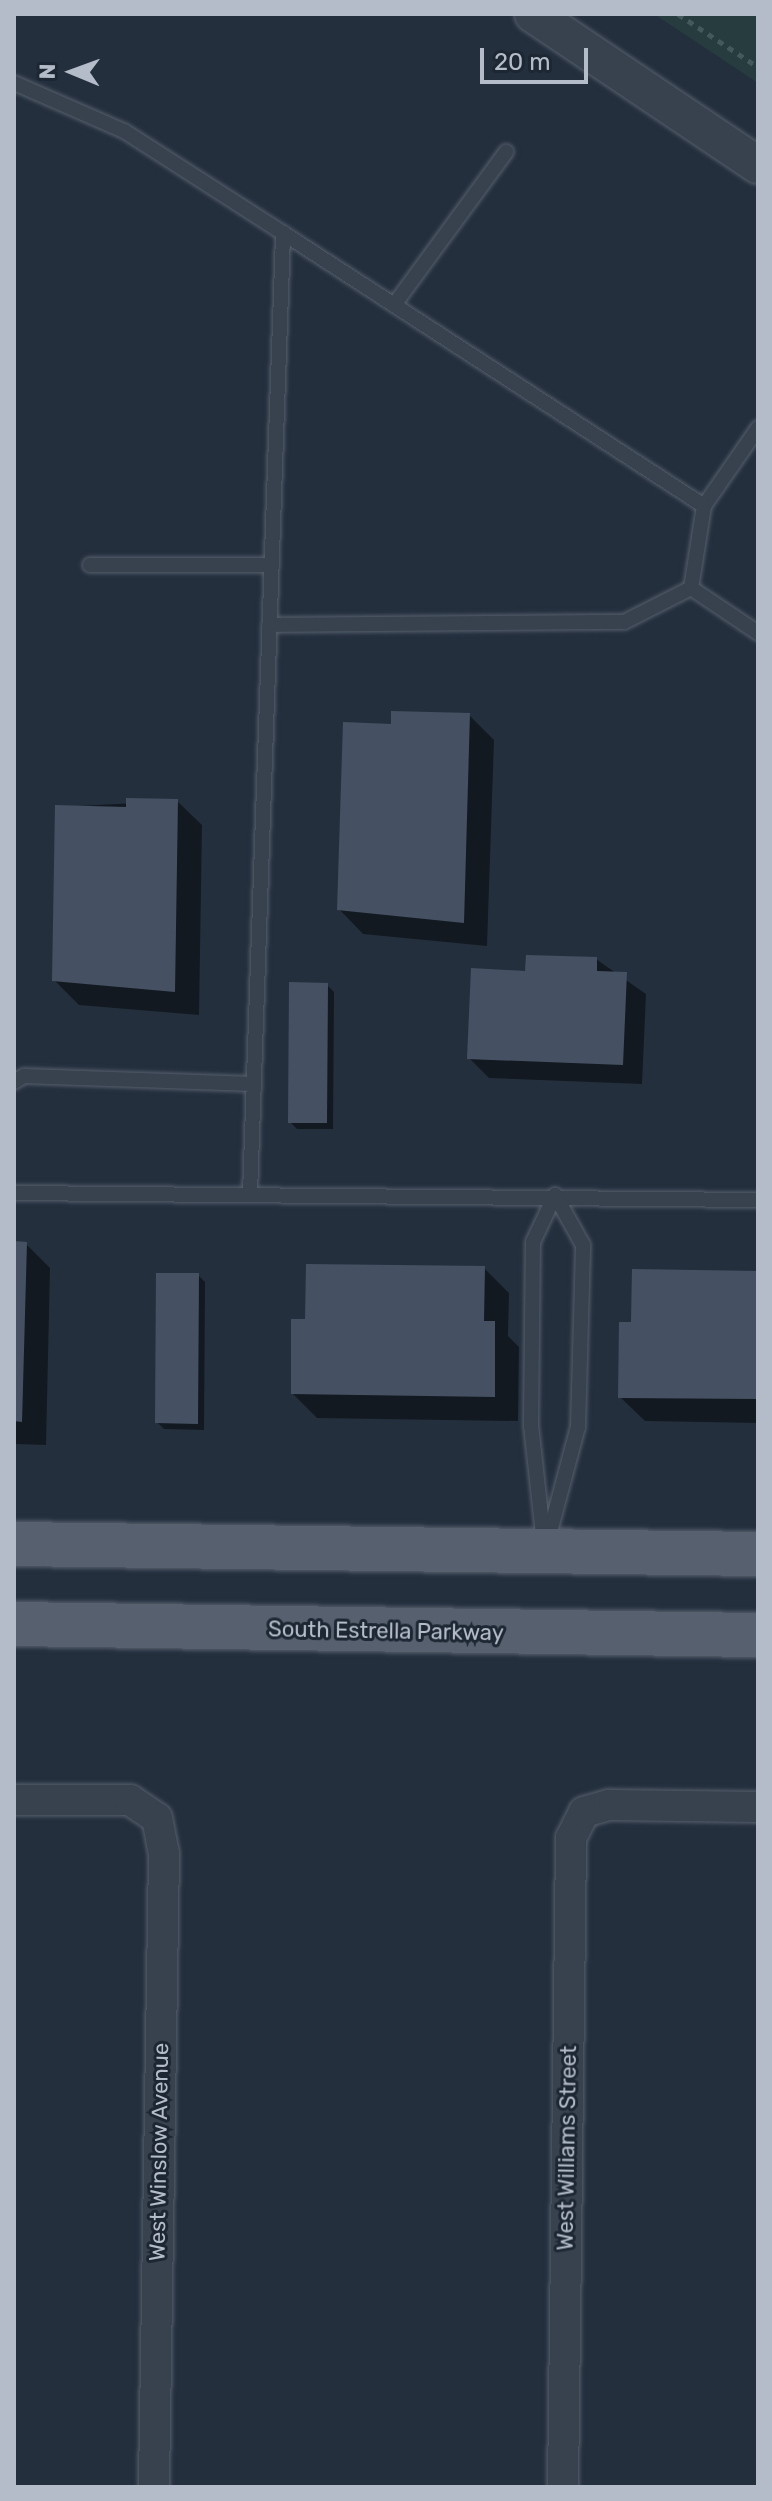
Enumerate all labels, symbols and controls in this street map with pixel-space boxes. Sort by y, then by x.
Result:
north arrow [32,32,112,112]
scale bar [484,32,592,82]
text: 20 m [494,48,551,76]
text: N [34,63,61,80]
street label: South Estrella Parkway [268,1616,504,1646]
street label: West Winslow Avenue [144,2042,174,2262]
street label: West Williams Street [552,2045,582,2251]

